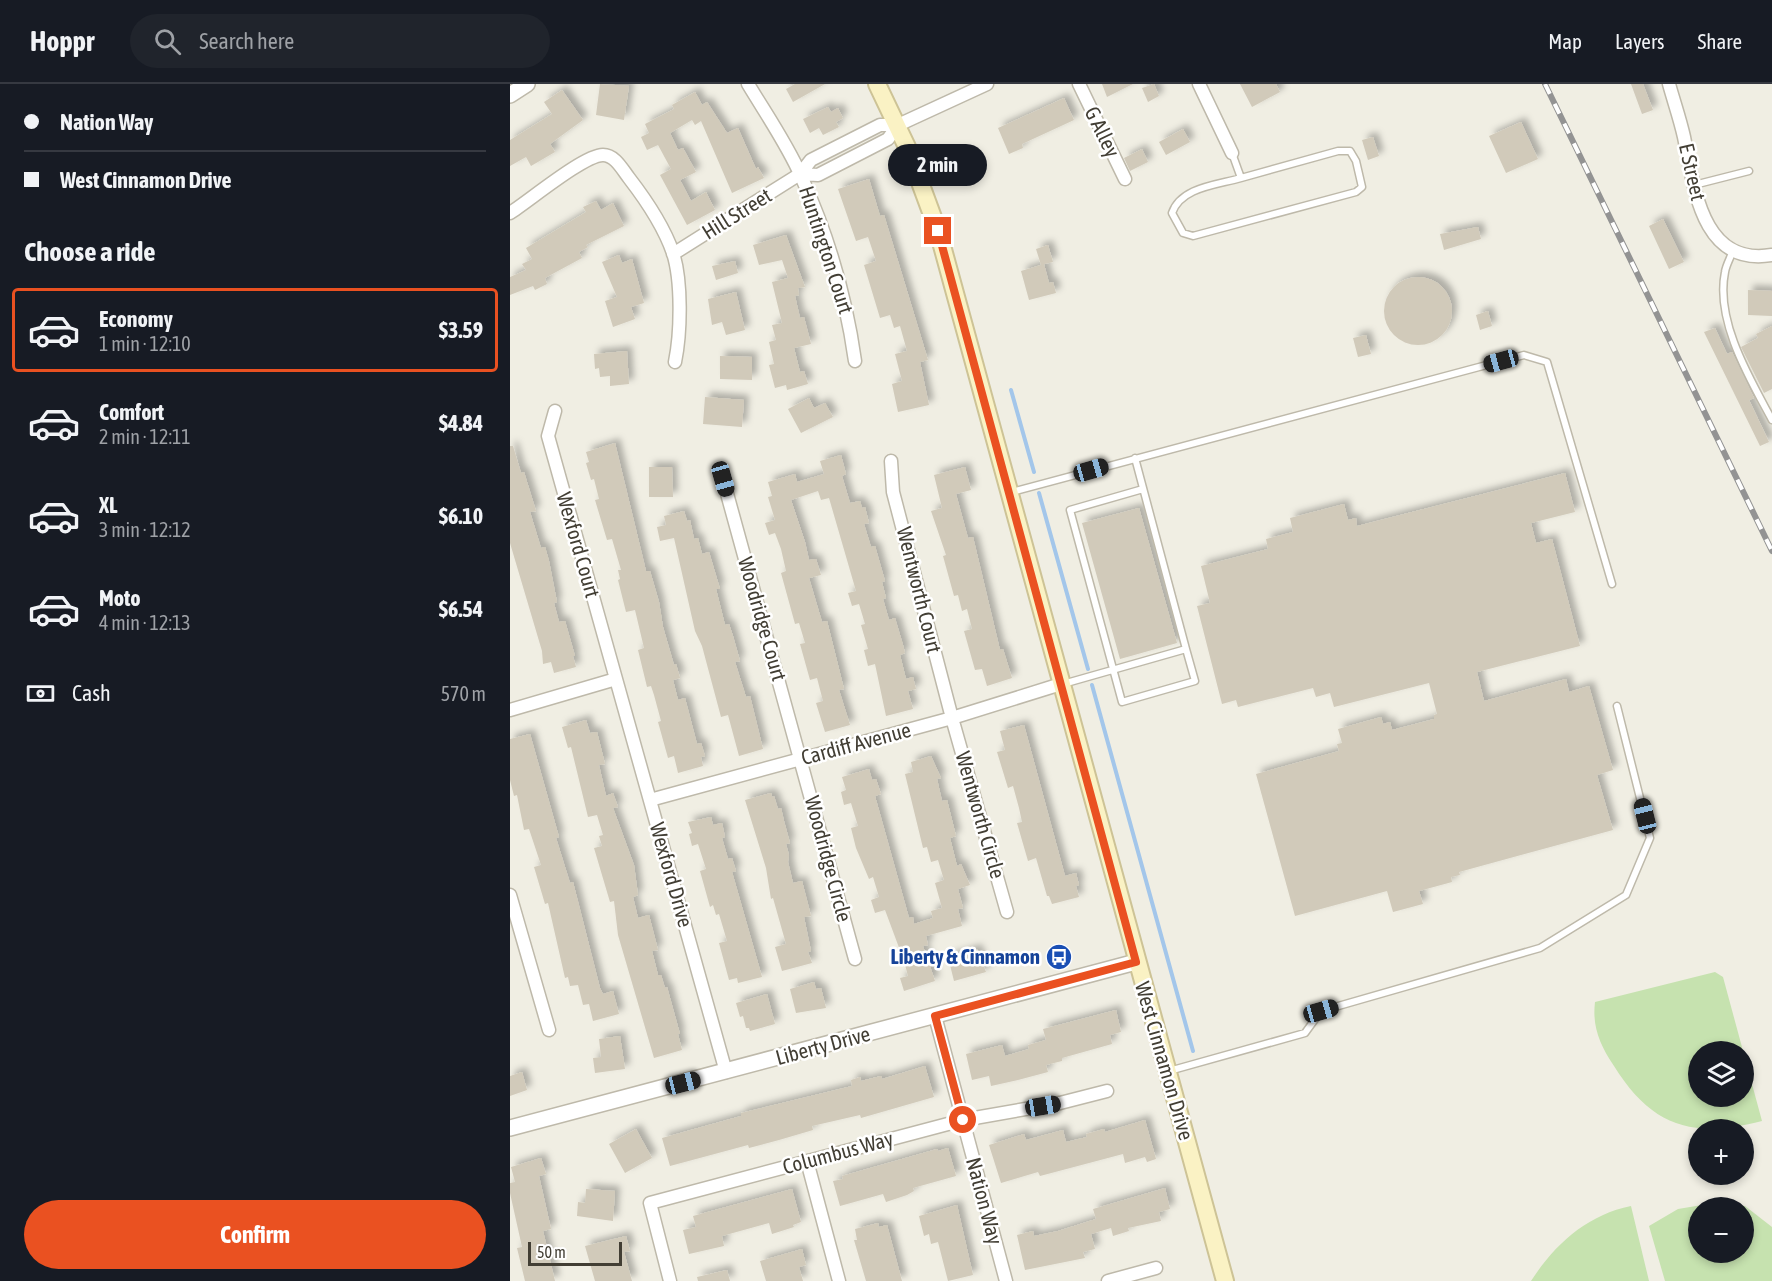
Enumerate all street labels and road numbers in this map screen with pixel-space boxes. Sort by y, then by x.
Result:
street label: G Alley [1080,102,1125,161]
street label: E Street [1675,141,1711,203]
street label: Hill Street [697,183,776,244]
street label: Huntington Court [795,183,859,317]
street label: Wexford Court [552,489,605,600]
street label: Wentworth Court [893,524,947,655]
street label: Woodridge Court [734,554,792,683]
street label: Cardiff Avenue [798,717,913,769]
street label: Wentworth Circle [951,749,1011,881]
street label: Woodridge Circle [801,793,857,924]
street label: Wexford Drive [646,820,698,930]
street label: West Cinnamon Drive [1131,979,1199,1143]
street label: Liberty Drive [773,1021,873,1069]
street label: Columbus Way [780,1126,896,1178]
street label: Nation Way [962,1155,1008,1247]

